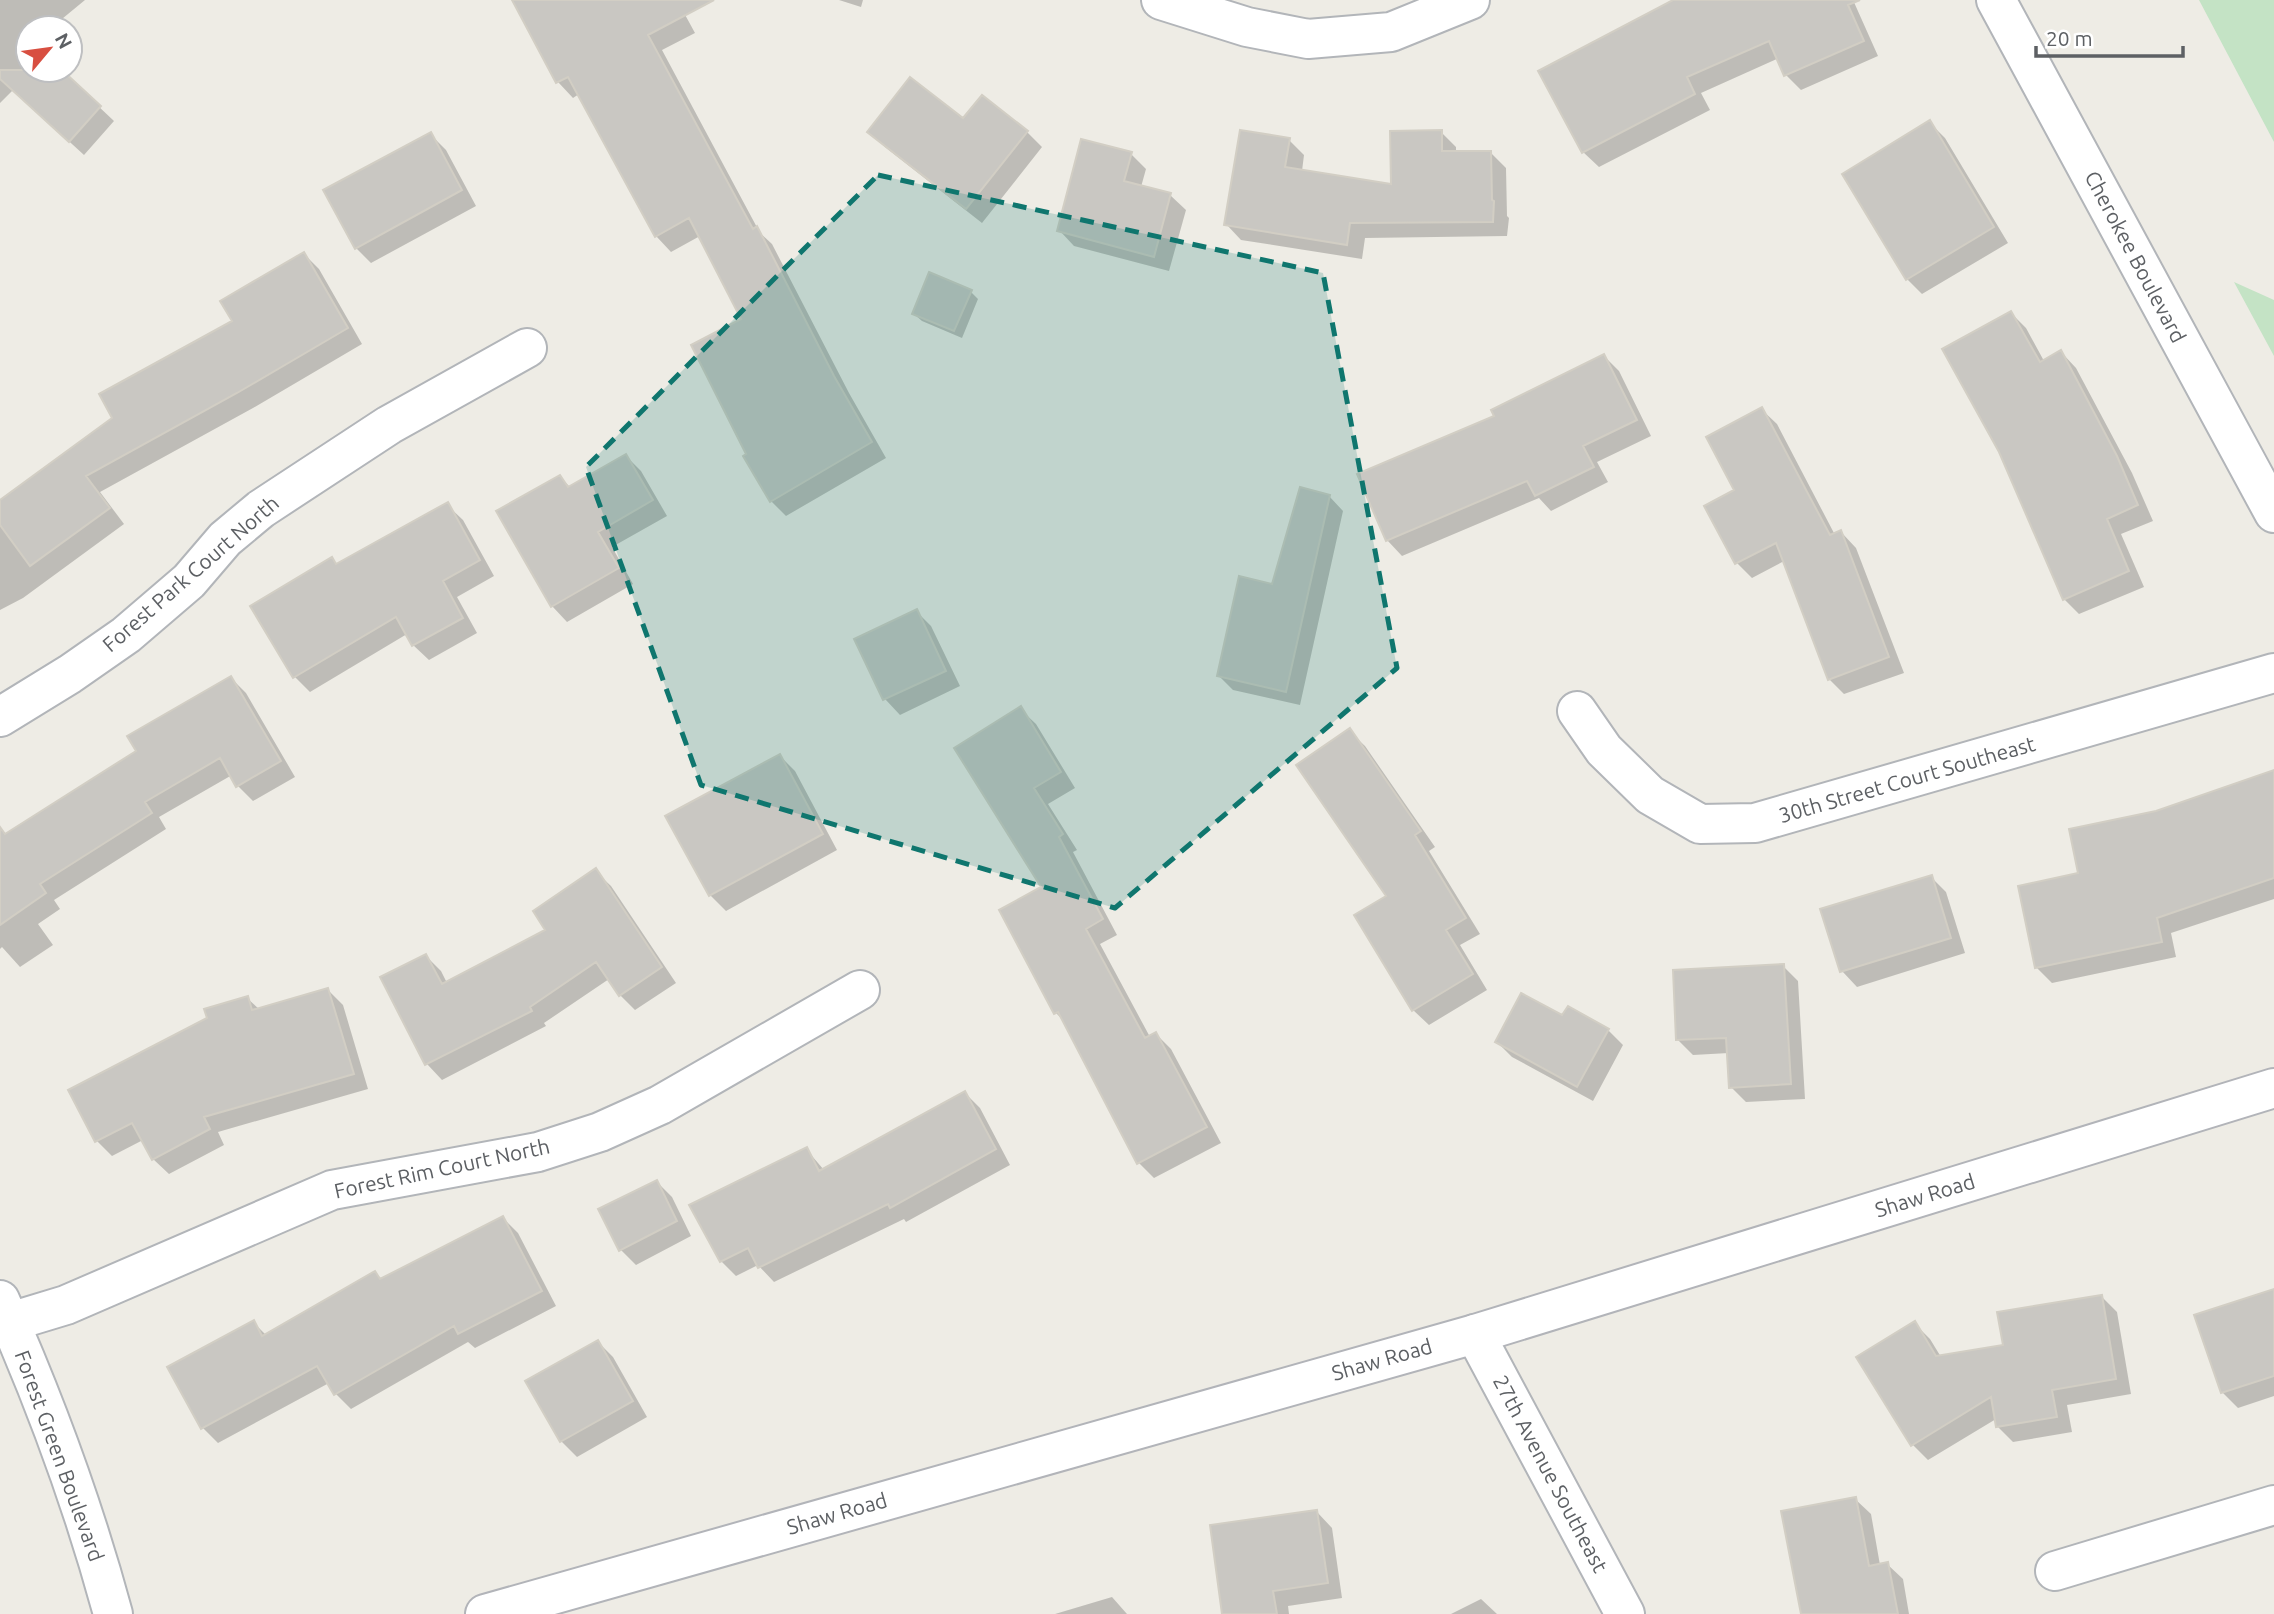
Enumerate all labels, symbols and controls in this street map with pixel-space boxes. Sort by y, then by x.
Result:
north arrow [14,14,84,84]
scale bar [2036,14,2183,58]
text: 20 m [2046,26,2093,50]
text: N [51,29,77,52]
street label: Cherokee Boulevard [2080,167,2191,346]
street label: Forest Park Court North [97,490,283,656]
street label: 30th Street Court Southeast [1776,731,2038,827]
street label: Forest Rim Court North [332,1133,552,1203]
street label: Shaw Road [1872,1168,1978,1222]
street label: Shaw Road [1329,1333,1435,1385]
street label: Forest Green Boulevard [11,1347,109,1564]
street label: 27th Avenue Southeast [1489,1371,1613,1576]
street label: Shaw Road [784,1487,890,1539]

